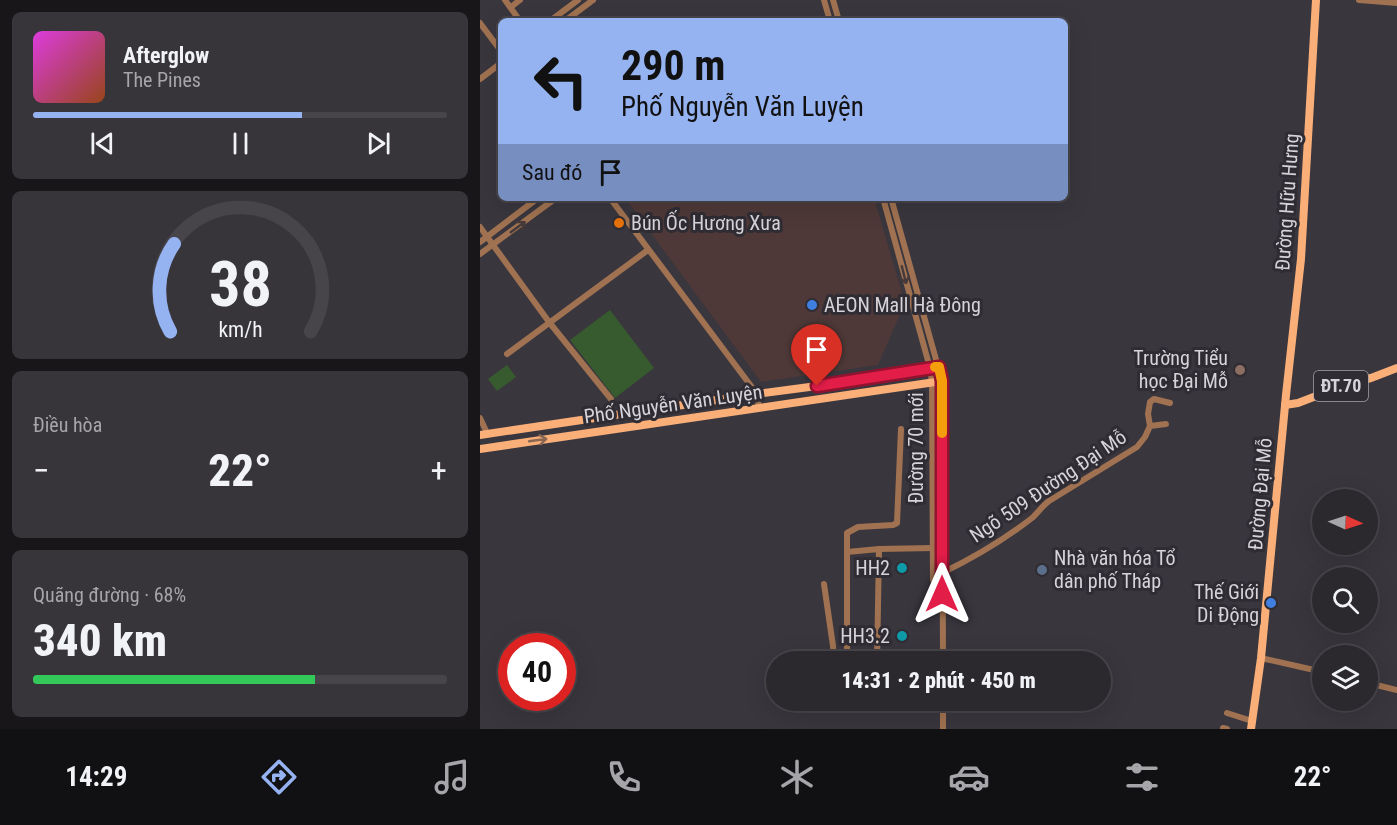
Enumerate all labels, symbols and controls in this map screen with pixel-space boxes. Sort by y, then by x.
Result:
text: 290 m [621,41,726,90]
icon: left [522,42,600,120]
text: Afterglow [123,43,209,68]
text: The Pines [123,68,201,92]
text: Phố Nguyễn Văn Luyện [621,91,864,123]
icon: previous [86,127,119,160]
icon: pause [224,127,257,160]
icon: next [362,127,395,160]
street label: Đường Hữu Hưng [1270,133,1304,271]
icon: arrive [594,156,627,189]
text: Sau đó [522,160,582,185]
place label: Bún Ốc Hương Xưa [631,210,781,235]
marker: Bún Ốc Hương Xưa [612,216,626,230]
one-way arrow [510,221,526,233]
text: 38 [208,248,272,321]
one-way arrow [898,265,910,284]
place label: AEON Mall Hà Đông [824,293,981,317]
marker: AEON Mall Hà Đông [805,298,819,312]
text: km/h [218,317,262,342]
pin [791,324,842,386]
icon: arrive [800,333,833,366]
place label: Trường Tiểu học Đại Mỗ [1133,346,1228,393]
marker: Trường Tiểu học Đại Mỗ [1233,363,1247,377]
road number: ĐT.70 [1314,371,1368,401]
street label: Phố Nguyễn Văn Luyện [582,380,764,428]
street label: Đường 70 mới [904,393,928,503]
text: Điều hòa [33,413,102,437]
street label: Ngõ 509 Đường Đại Mỗ [965,425,1131,547]
one-way arrow [527,435,547,446]
street label: Đường Đại Mỗ [1243,437,1277,551]
text: 22° [208,444,272,497]
text: − [33,451,50,490]
text: + [431,451,447,490]
north arrow [1312,489,1378,555]
map controls [1312,489,1378,711]
place label: Nhà văn hóa Tổ dân phố Tháp [1054,546,1175,593]
place label: HH2 [855,556,890,580]
marker: HH2 [895,561,909,575]
position arrow [910,562,974,626]
marker: Nhà văn hóa Tổ dân phố Tháp [1035,563,1049,577]
button: search [1312,567,1378,633]
place label: Thế Giới Di Động [1194,580,1259,627]
text: Quãng đường · 68% [33,583,186,607]
marker: Thế Giới Di Động [1264,596,1278,610]
text: 340 km [33,614,167,667]
place label: HH3.2 [840,624,890,648]
marker: HH3.2 [895,629,909,643]
speed limit sign: 40 [498,633,576,711]
button: layers [1312,645,1378,711]
text: 14:31 · 2 phút · 450 m [841,668,1036,693]
icon: directions [258,756,300,798]
icon: music [431,756,473,798]
icon: phone [603,756,645,798]
icon: climate [776,756,818,798]
icon: car [948,756,990,798]
icon: filters [1121,756,1163,798]
text: 14:29 [65,761,127,793]
text: 22° [1294,761,1332,793]

